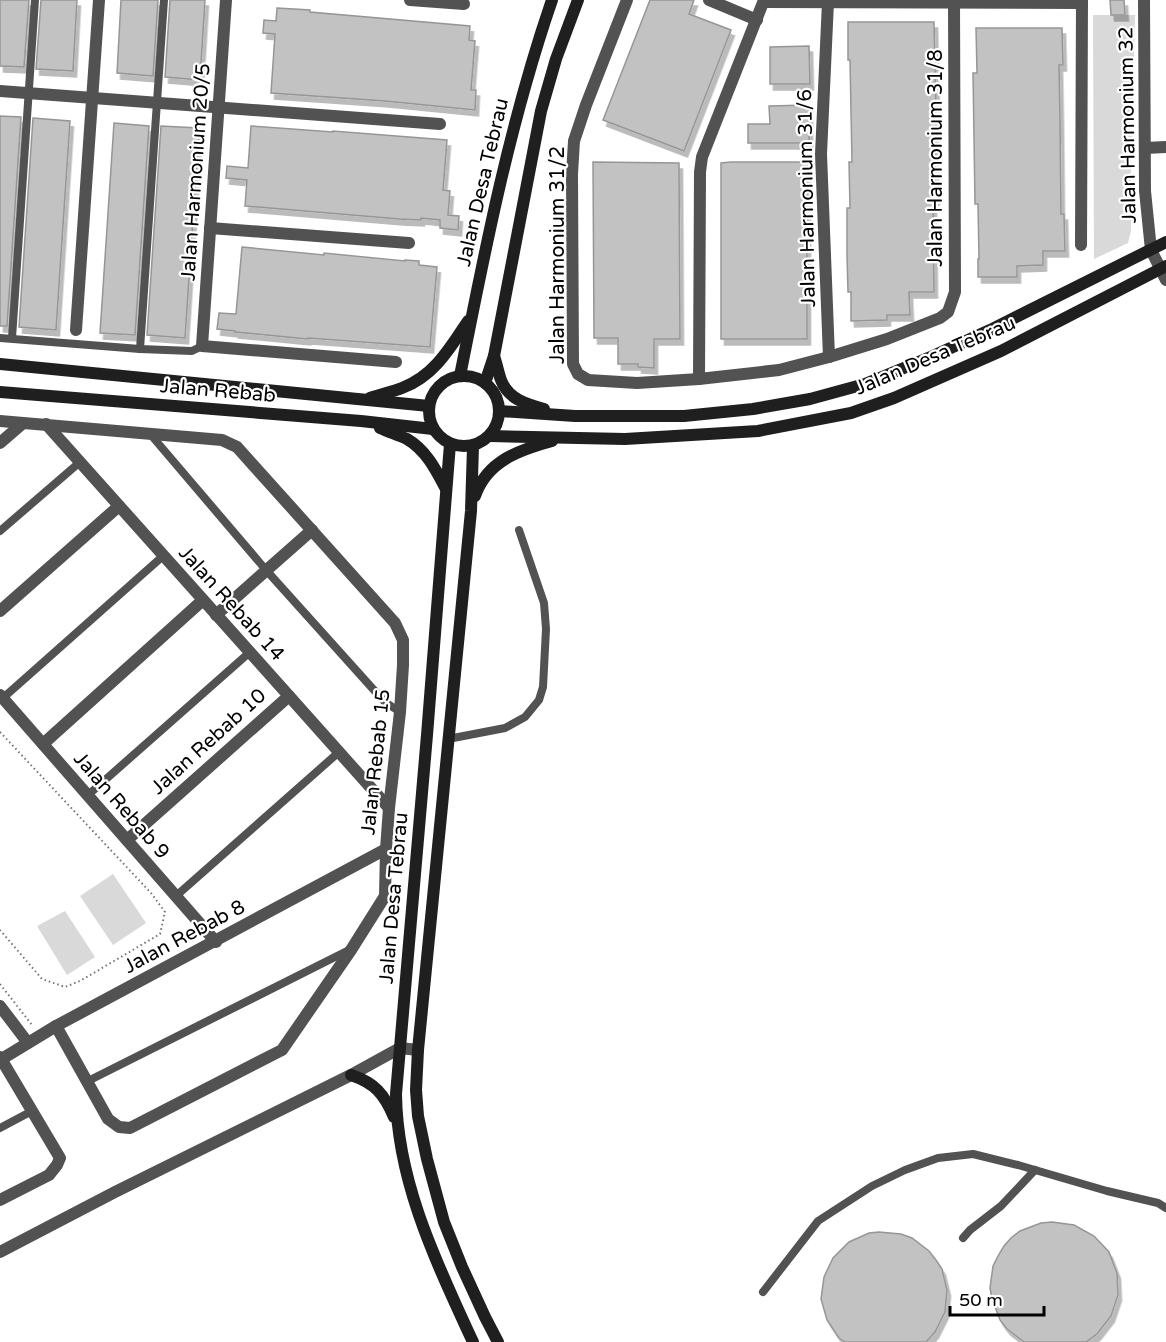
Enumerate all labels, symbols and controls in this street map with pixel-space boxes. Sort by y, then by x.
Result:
street label: Jalan Harmonium 32 [1114,26,1142,224]
street label: Jalan Harmonium 31/8 [924,49,948,267]
street label: Jalan Harmonium 20/5 [176,62,216,282]
street label: Jalan Harmonium 31/6 [793,89,821,307]
street label: Jalan Desa Tebrau [452,96,514,269]
street label: Jalan Harmonium 31/2 [546,146,570,364]
street label: Jalan Desa Tebrau [852,311,1019,401]
street label: Jalan Rebab [159,374,277,408]
street label: Jalan Rebab 14 [173,541,289,666]
street label: Jalan Rebab 10 [146,684,271,800]
street label: Jalan Rebab 15 [356,688,396,836]
street label: Jalan Rebab 9 [68,747,174,864]
street label: Jalan Desa Tebrau [375,811,413,985]
street label: Jalan Rebab 8 [120,895,249,979]
scale bar [950,1279,1044,1317]
text: 50 m [959,1289,1003,1311]

